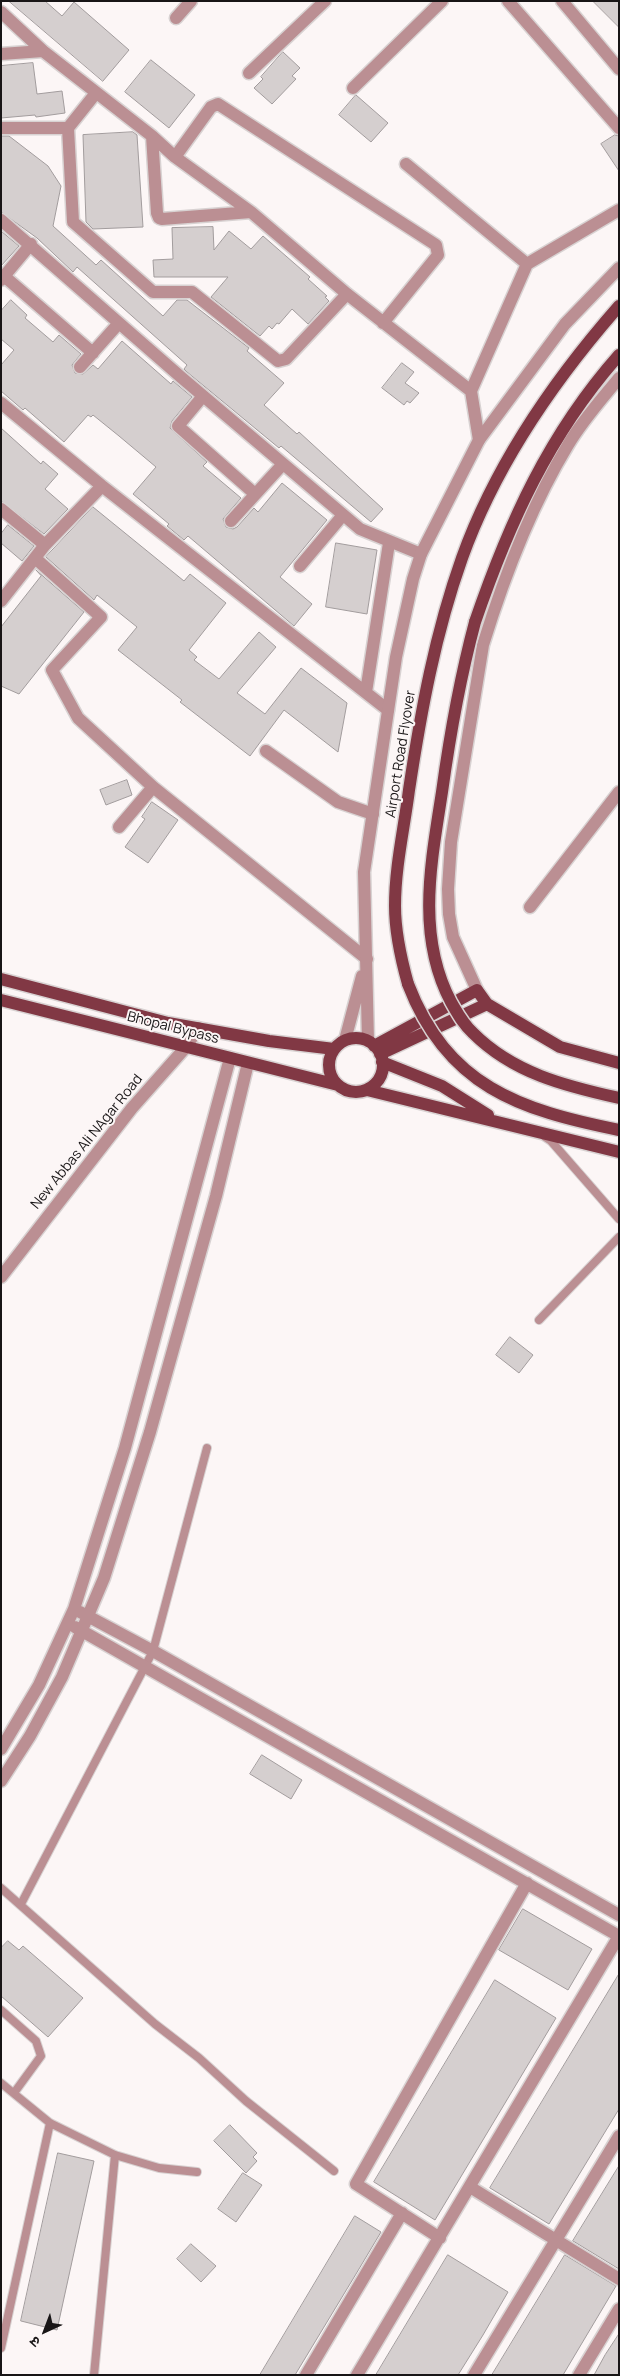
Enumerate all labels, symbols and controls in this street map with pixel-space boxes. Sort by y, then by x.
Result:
street label: Airport Road Flyover [383,689,419,819]
street label: Bhopal Bypass [125,1008,221,1048]
street label: New Abbas Ali NAgar Road [28,1071,146,1213]
north arrow [20,2306,70,2356]
text: उ [25,2333,44,2352]

